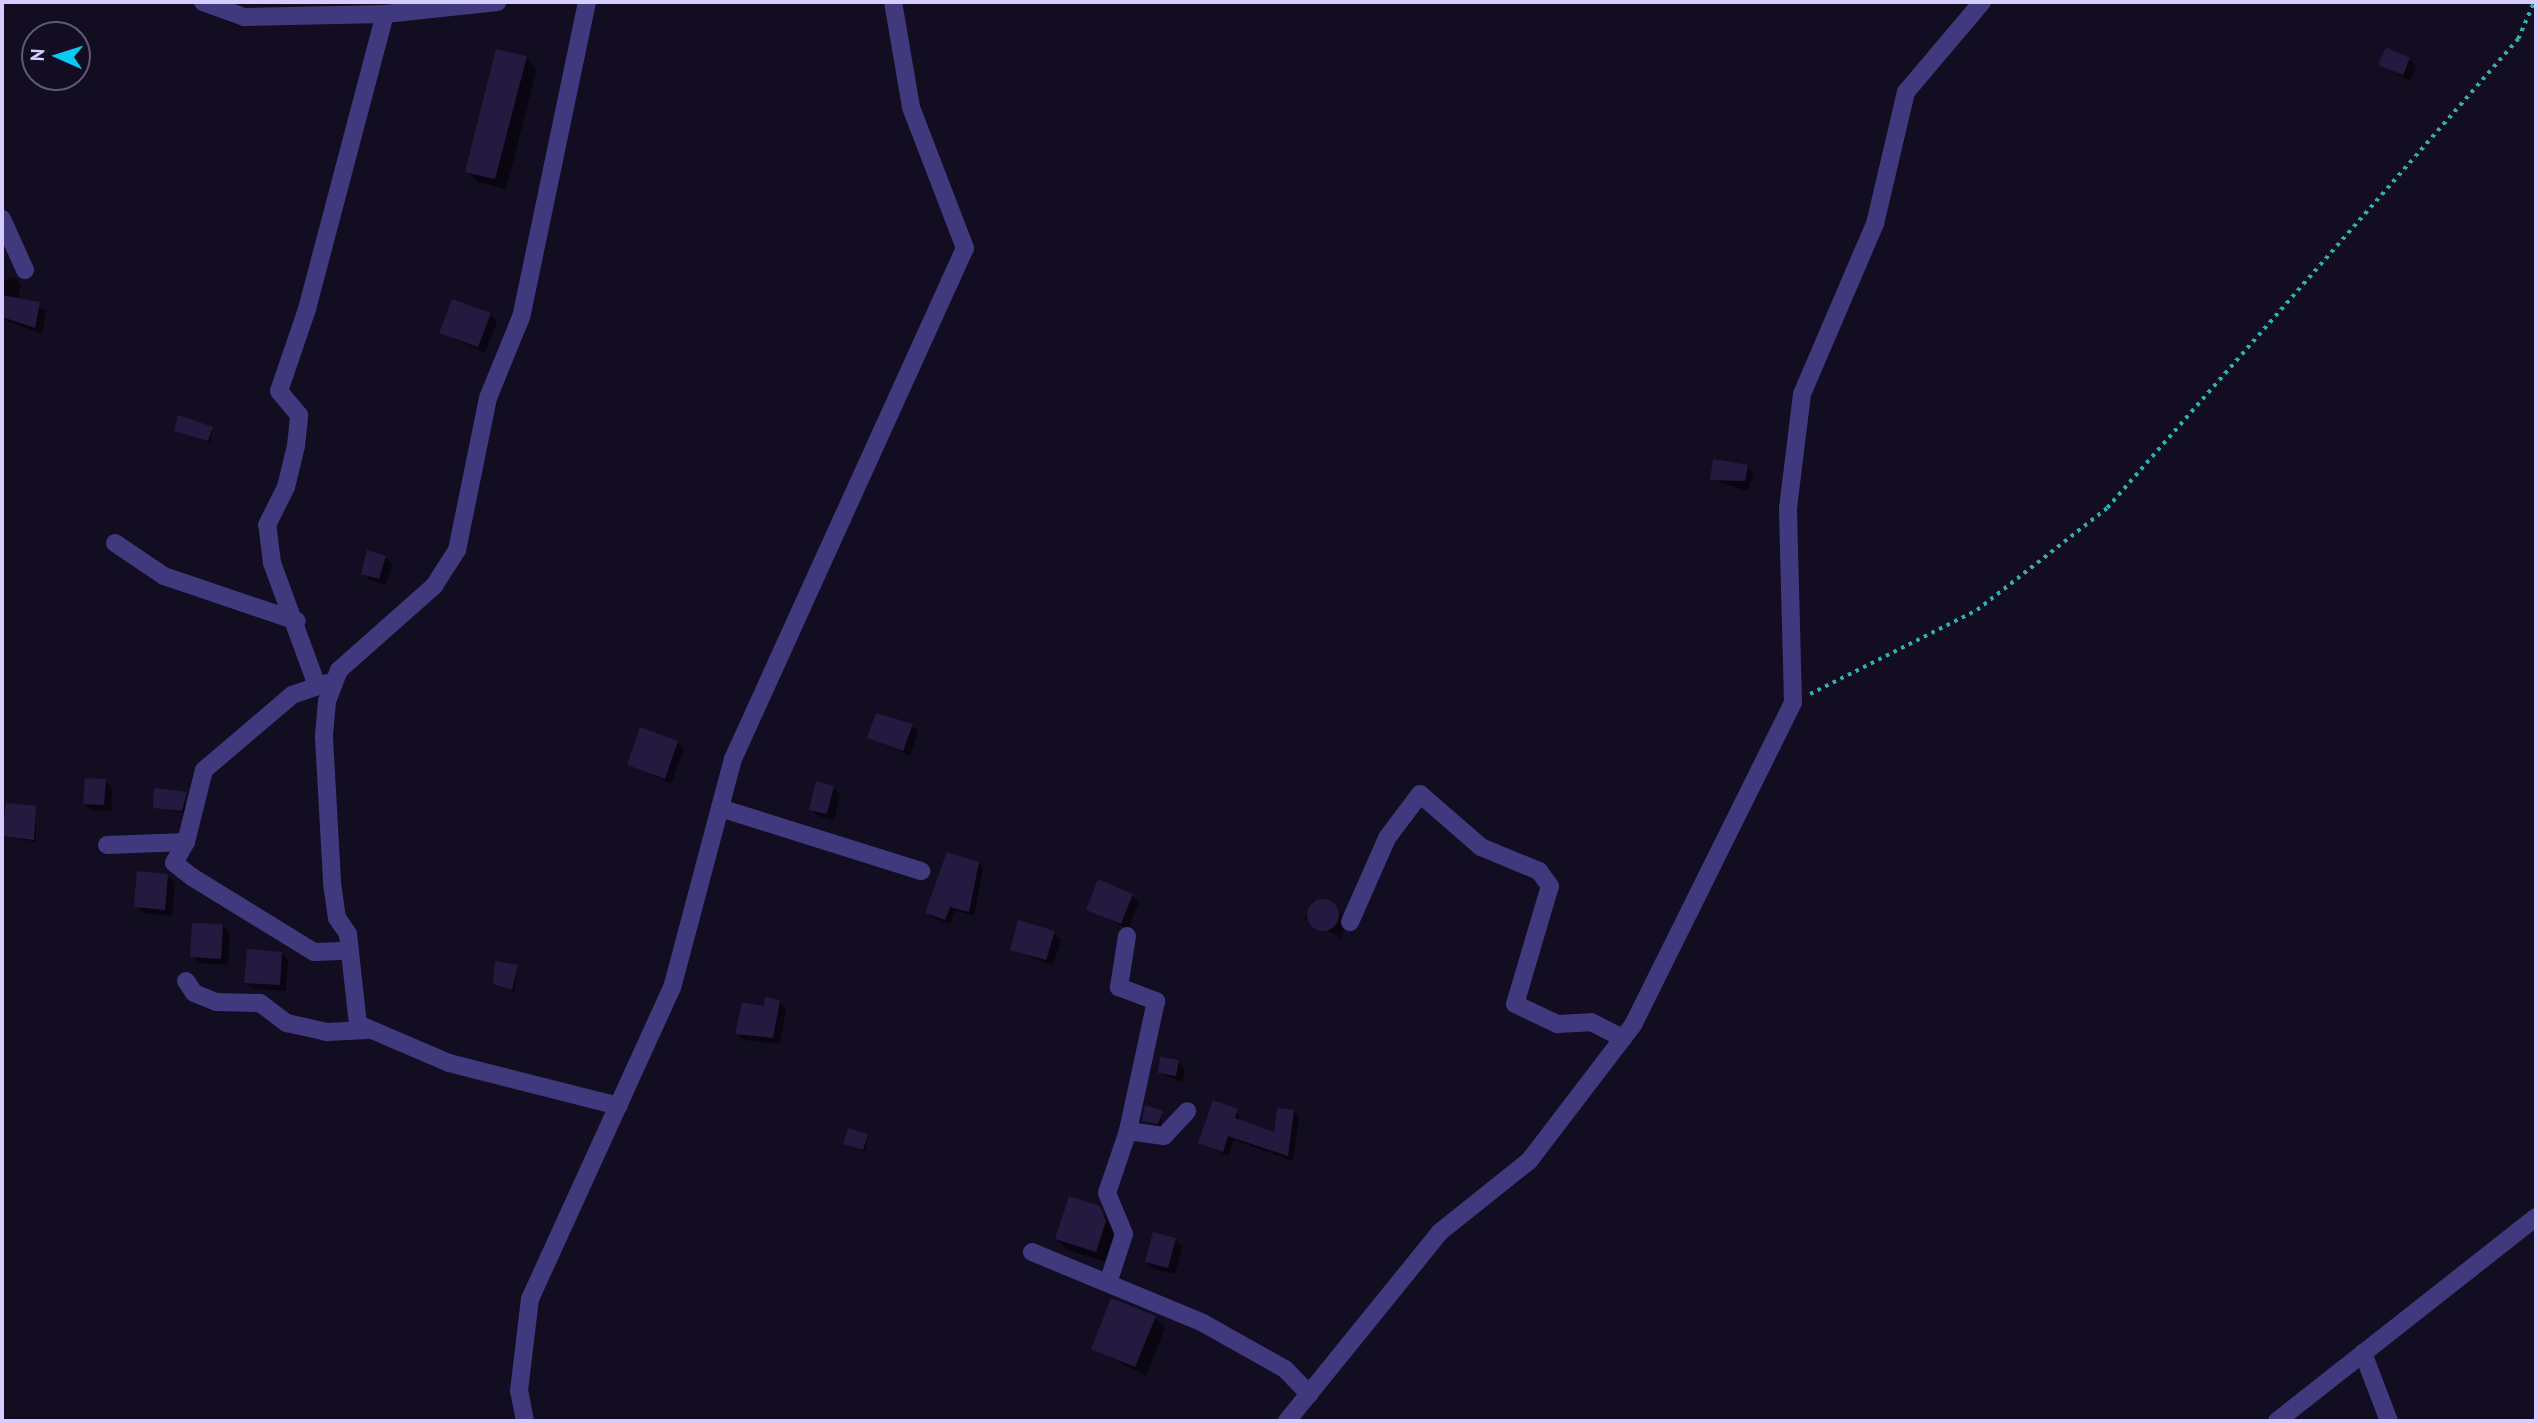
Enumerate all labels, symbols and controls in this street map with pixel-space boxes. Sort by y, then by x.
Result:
north arrow [21,21,91,91]
text: N [25,48,49,62]

